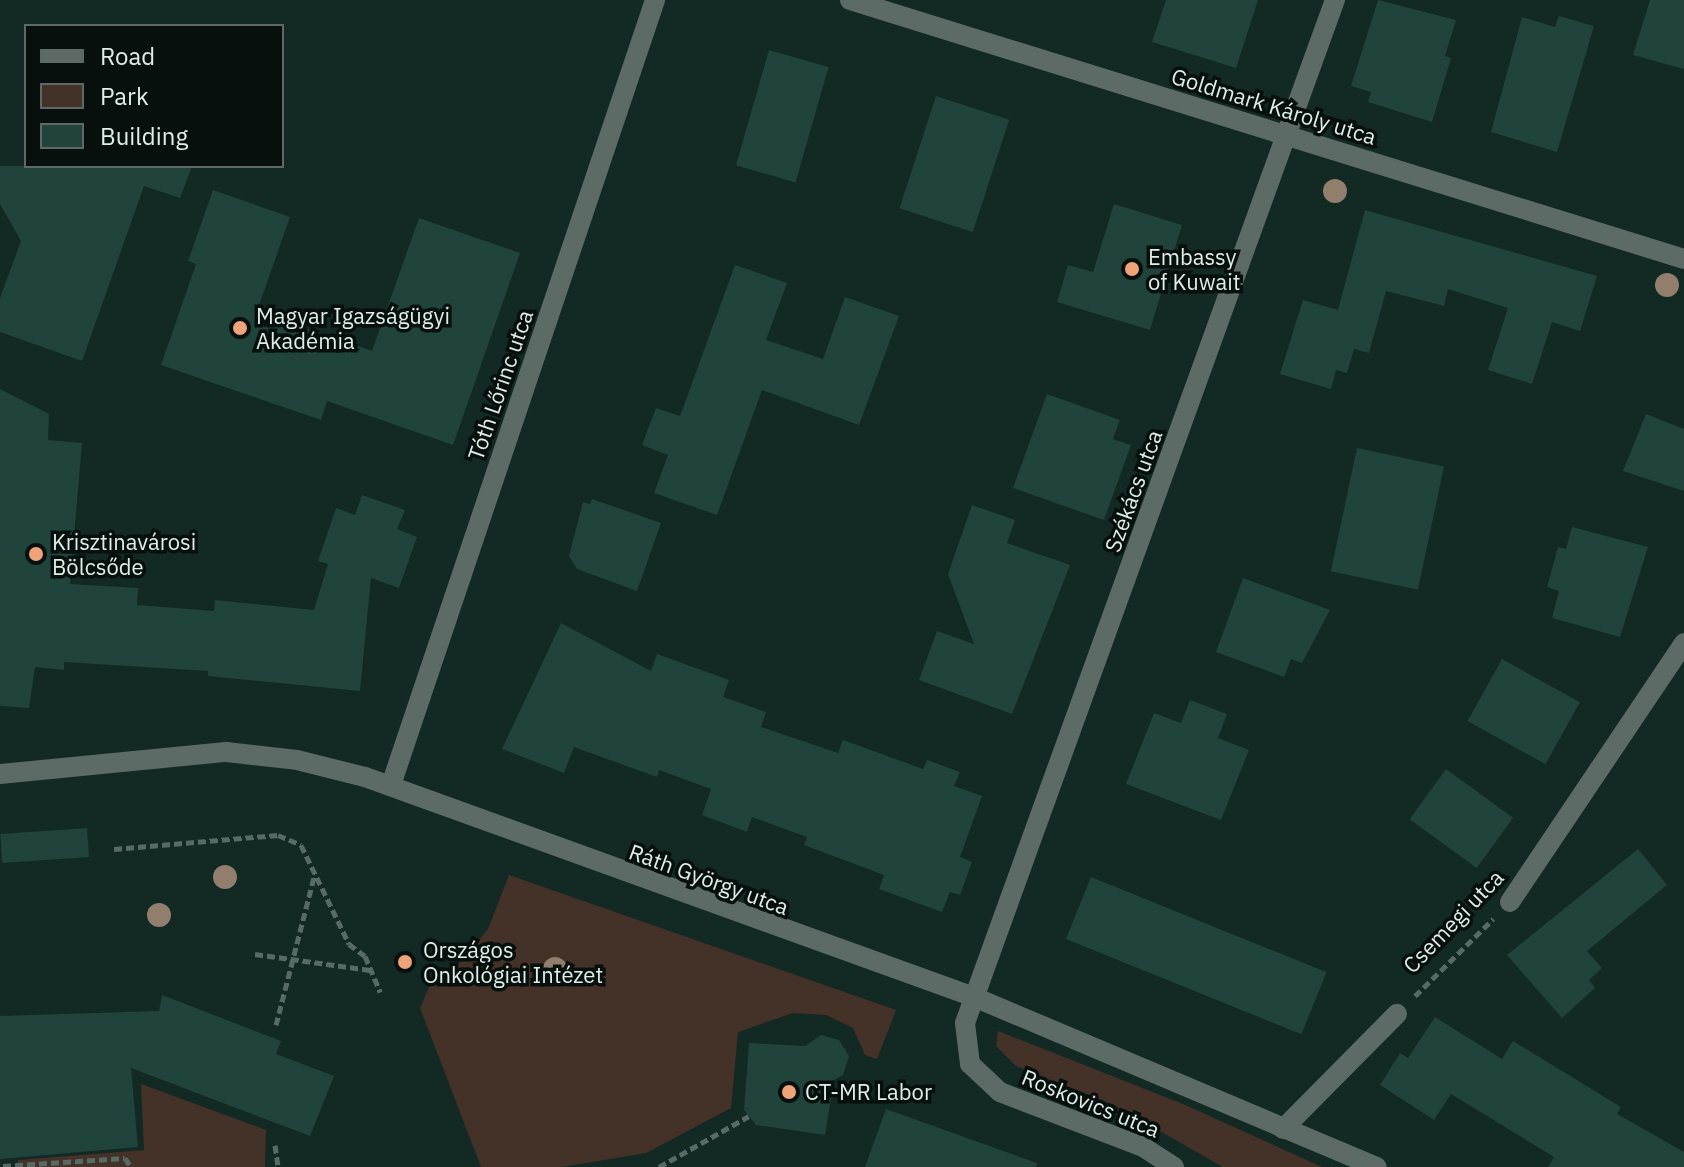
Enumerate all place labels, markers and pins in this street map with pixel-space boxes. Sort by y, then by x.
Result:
place label: Embassy of Kuwait [1148,243,1240,294]
marker: Embassy of Kuwait [1123,260,1141,278]
place label: Magyar Igazságügyi Akadémia [256,302,450,354]
marker: Magyar Igazságügyi Akadémia [231,319,249,337]
place label: Krisztinavárosi Bölcsőde [52,528,196,580]
marker: Krisztinavárosi Bölcsőde [27,545,45,563]
place label: Országos Onkológiai Intézet [423,936,603,988]
marker: Országos Onkológiai Intézet [394,951,416,973]
place label: CT-MR Labor [805,1079,932,1105]
marker: CT-MR Labor [780,1083,798,1101]

